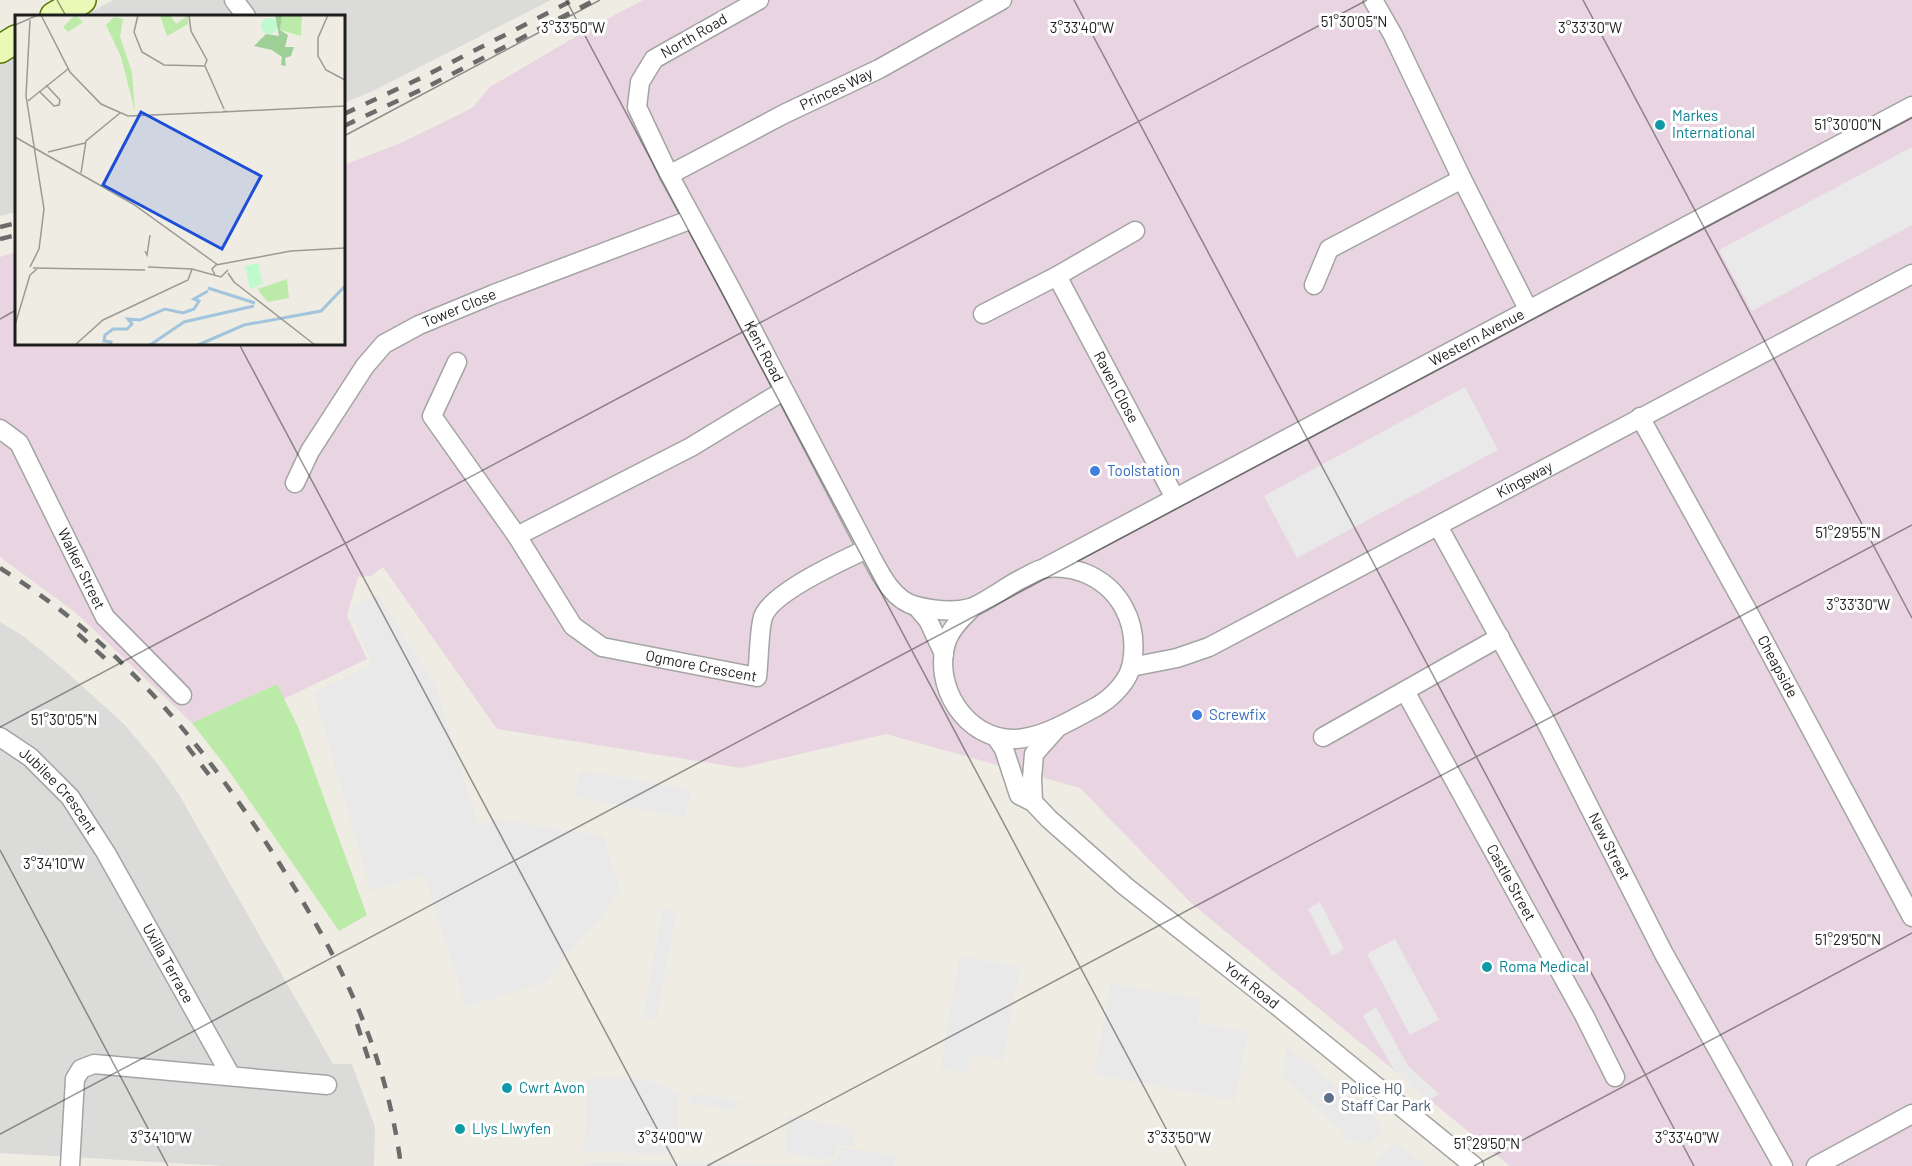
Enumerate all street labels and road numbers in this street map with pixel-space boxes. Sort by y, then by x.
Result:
street label: North Road [657,9,730,61]
street label: Princes Way [796,63,875,113]
street label: Tower Close [419,284,499,331]
street label: Western Avenue [1426,304,1527,369]
street label: Kent Road [741,317,788,385]
street label: Raven Close [1091,348,1143,426]
street label: Kingsway [1493,456,1555,501]
street label: Walker Street [54,525,110,612]
street label: Cheapside [1754,632,1802,700]
street label: Ogmore Crescent [644,646,759,685]
street label: Jubilee Crescent [16,743,101,837]
street label: New Street [1585,809,1635,882]
street label: Castle Street [1483,841,1540,924]
street label: Uxilla Terrace [139,920,198,1006]
street label: York Road [1221,958,1283,1012]

